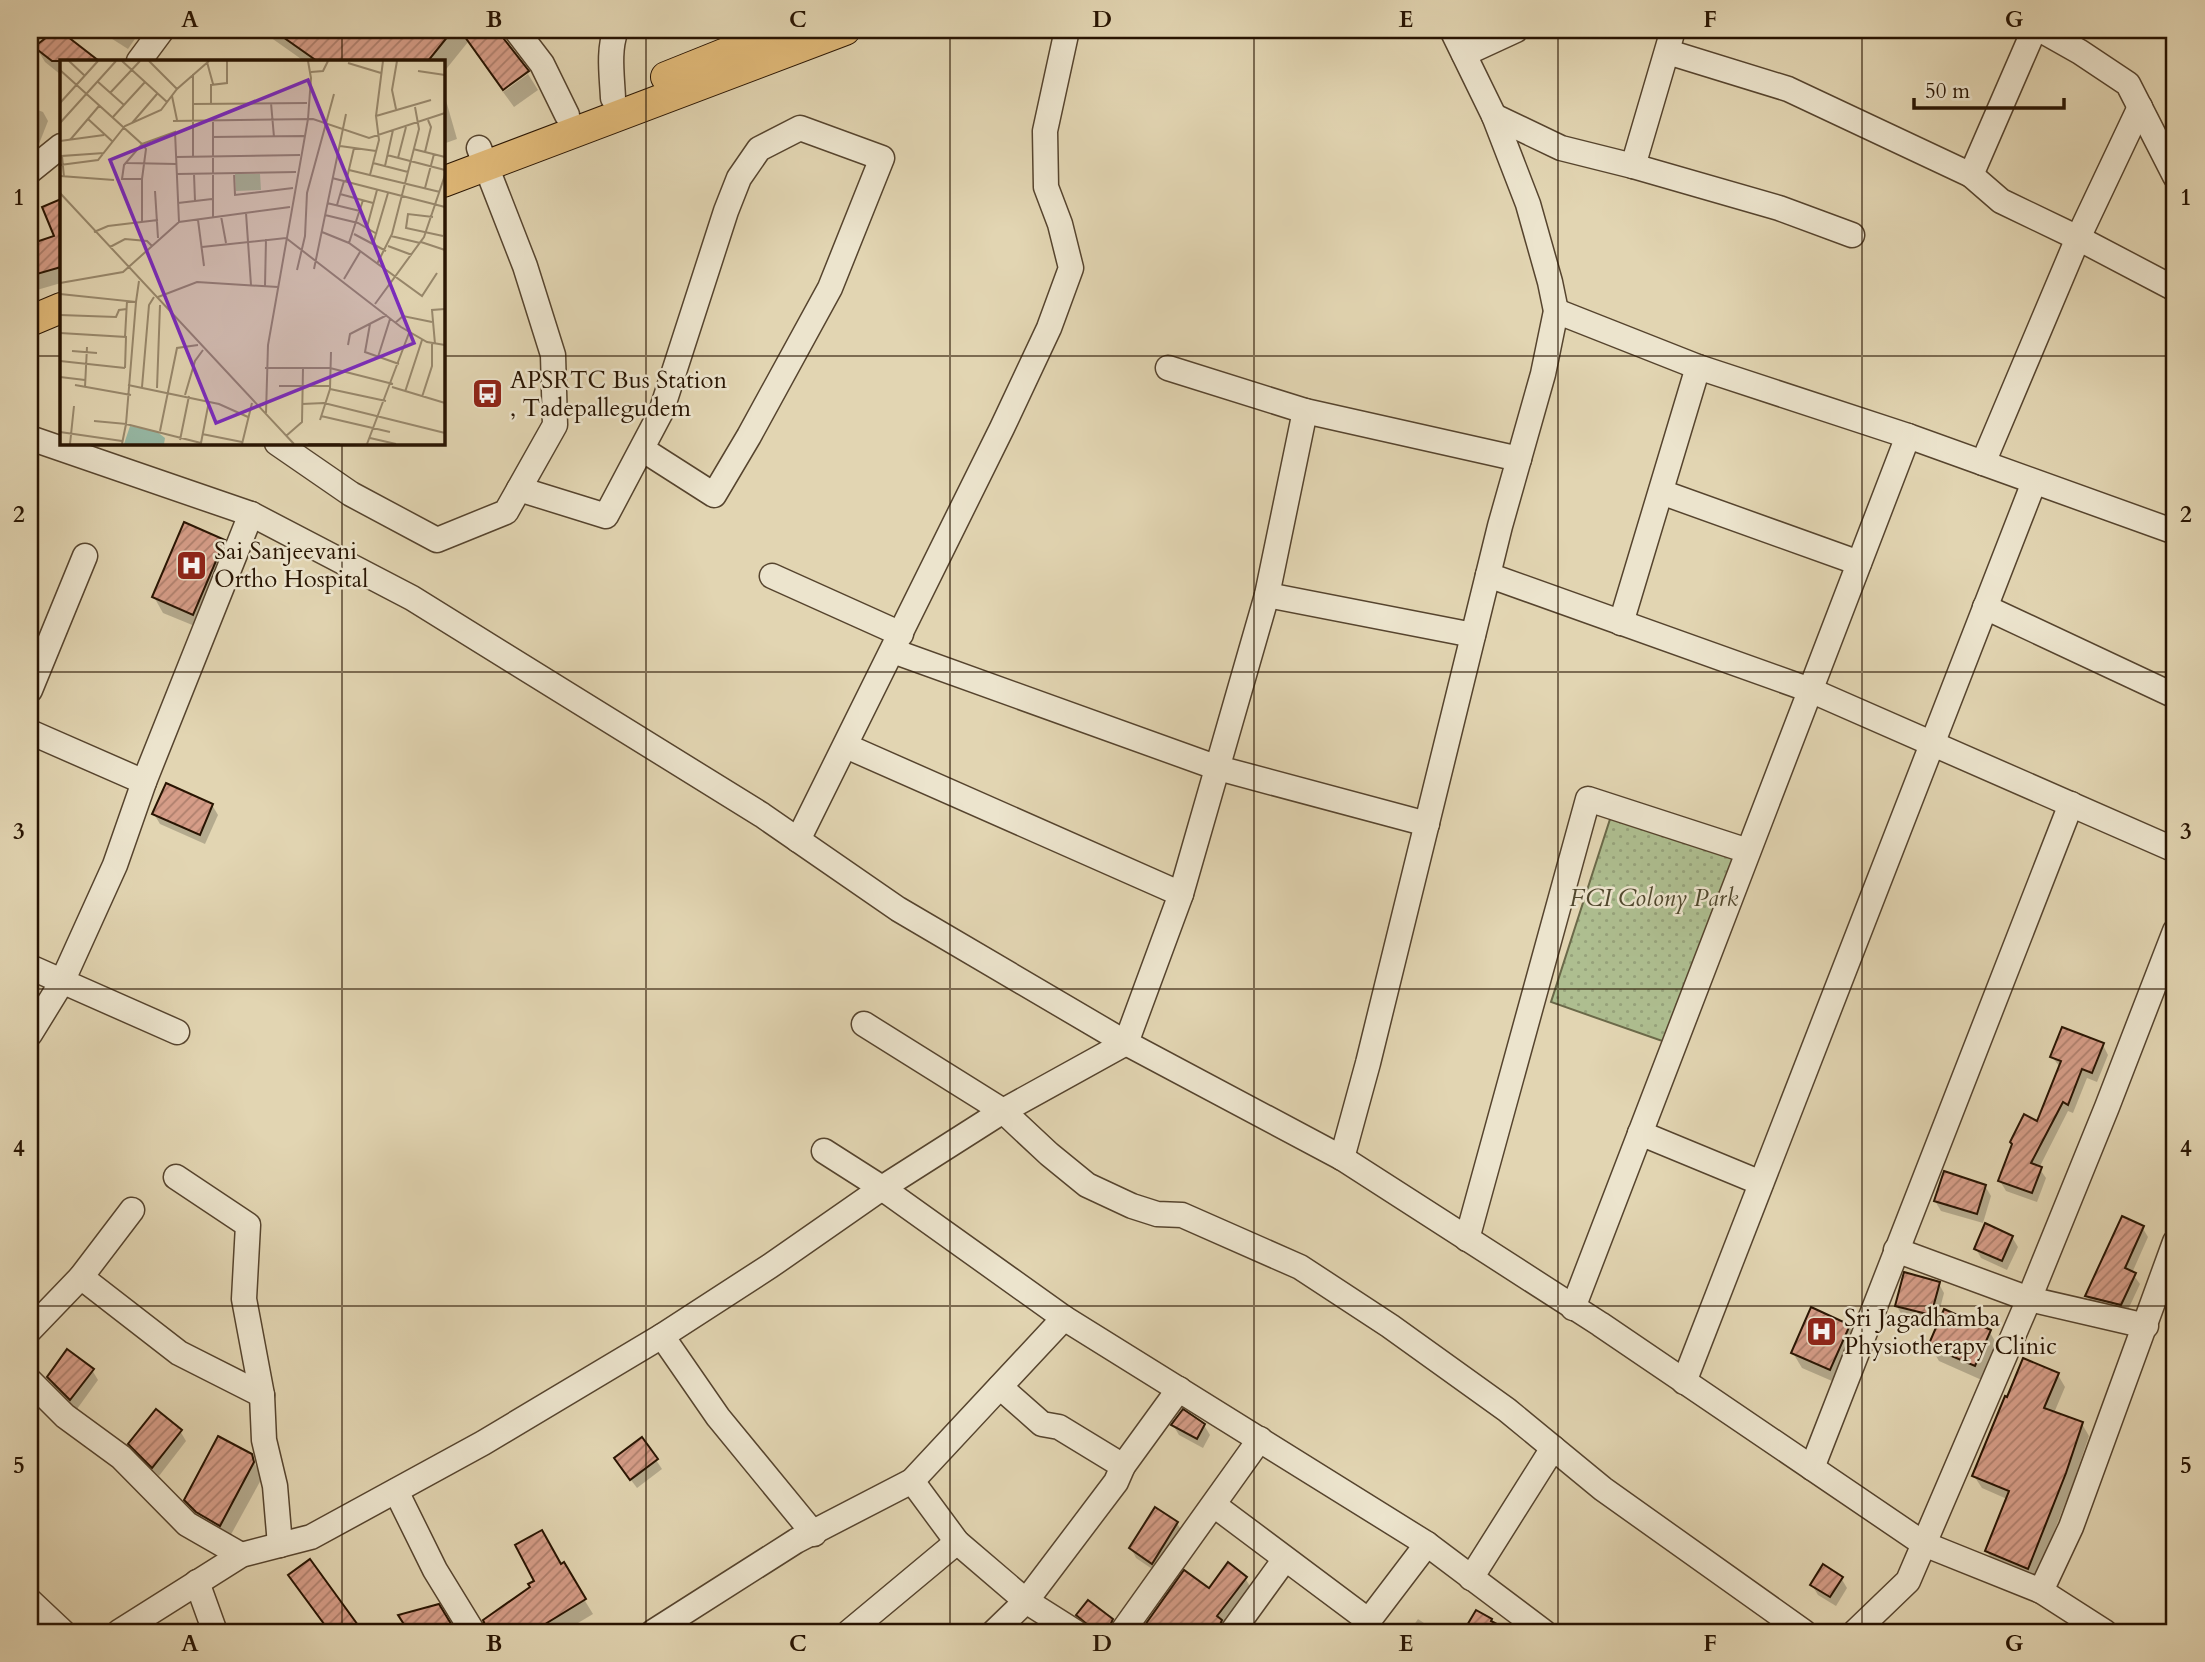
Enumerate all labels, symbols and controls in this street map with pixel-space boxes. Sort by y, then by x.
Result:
text: A [181,4,199,35]
text: B [486,4,502,35]
text: C [789,4,807,35]
text: D [1092,4,1112,35]
text: E [1399,4,1413,35]
text: F [1703,4,1717,35]
text: G [2005,4,2024,35]
inset map [60,60,444,444]
scale bar [1914,66,2065,110]
text: 50 m [1925,77,1970,106]
text: 1 [13,182,25,213]
text: 1 [2180,182,2192,213]
place label: APSRTC Bus Station , Tadepallegudem [510,364,728,425]
bus stop icon: APSRTC Bus Station , Tadepallegudem [470,377,504,411]
text: 2 [13,499,25,530]
text: 2 [2180,499,2192,530]
place label: Sai Sanjeevani Ortho Hospital [214,535,368,596]
hospital icon: Sai Sanjeevani Ortho Hospital [174,548,208,582]
text: 3 [13,816,25,847]
text: 3 [2180,816,2192,847]
park label: FCI Colony Park [1570,882,1739,915]
text: 4 [13,1133,25,1164]
text: 4 [2180,1133,2192,1164]
place label: Sri Jagadhamba Physiotherapy Clinic [1844,1302,2057,1363]
hospital icon: Sri Jagadhamba Physiotherapy Clinic [1804,1315,1838,1349]
text: 5 [13,1450,25,1481]
text: 5 [2180,1450,2192,1481]
text: A [181,1628,199,1659]
text: B [486,1628,502,1659]
text: C [789,1628,807,1659]
text: D [1092,1628,1112,1659]
text: E [1399,1628,1413,1659]
text: F [1703,1628,1717,1659]
text: G [2005,1628,2024,1659]

